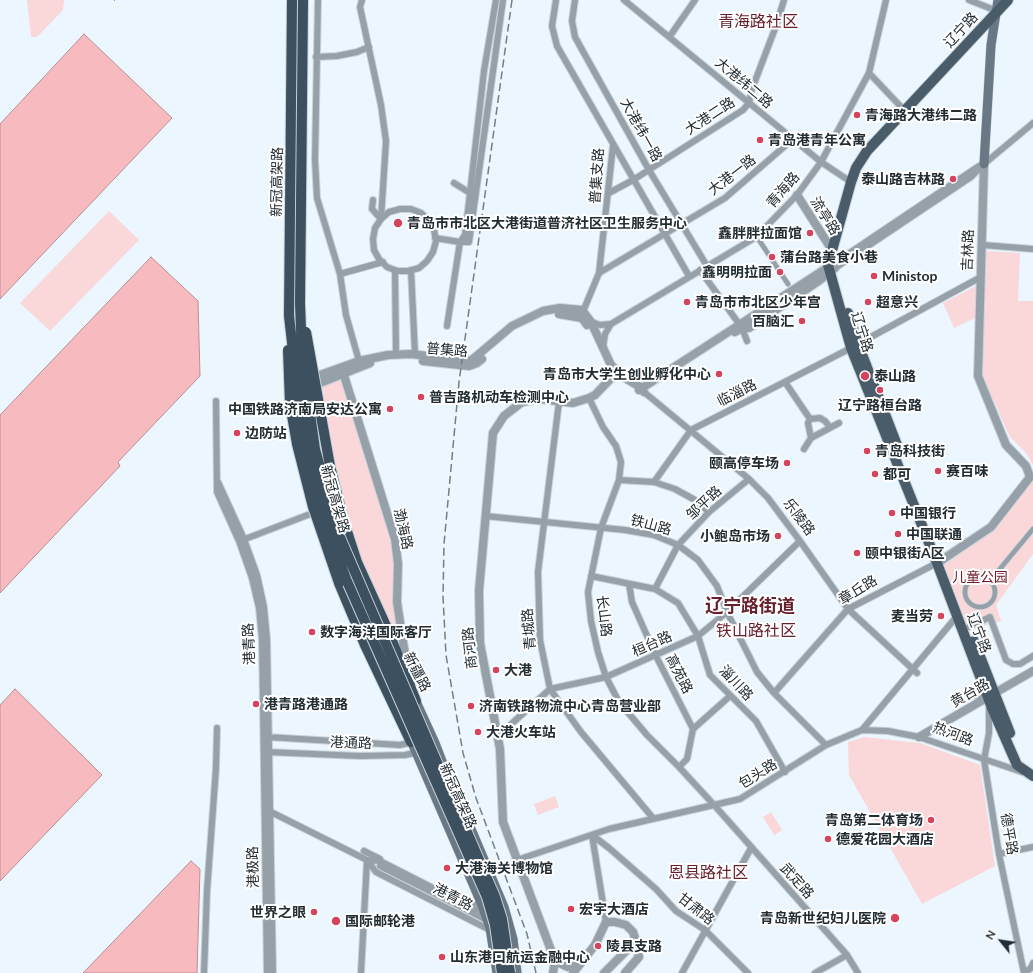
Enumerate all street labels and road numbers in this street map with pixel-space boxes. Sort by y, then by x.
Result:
street label: 辽宁路 [941,9,981,51]
street label: 大港纬二路 [712,54,776,112]
street label: 大港二路 [682,94,738,138]
street label: 大港纬一路 [617,95,665,165]
street label: 新冠高架路 [268,147,286,217]
street label: 普集支路 [587,147,607,205]
street label: 大港一路 [705,151,759,199]
street label: 青海路 [763,169,803,211]
street label: 流亭路 [807,194,843,238]
street label: 吉林路 [959,229,977,271]
street label: 辽宁路 [848,309,876,355]
street label: 普集路 [425,340,469,360]
street label: 临淄路 [714,376,760,410]
street label: 新冠高架路 [317,463,353,535]
street label: 邹平路 [683,483,725,523]
street label: 乐陵路 [780,495,818,539]
street label: 渤海路 [390,507,416,551]
street label: 铁山路 [629,511,673,539]
street label: 章丘路 [836,572,880,608]
street label: 长山路 [593,594,615,638]
street label: 青城路 [519,607,539,651]
street label: 辽宁路 [964,610,994,656]
street label: 港青路 [240,623,258,665]
street label: 商河路 [459,626,481,670]
street label: 桓台路 [629,628,675,660]
street label: 新疆路 [400,649,434,695]
street label: 高苑路 [662,651,696,697]
street label: 淄川路 [716,662,756,704]
street label: 黄台路 [948,675,992,711]
street label: 热河路 [930,719,976,749]
street label: 港通路 [330,734,372,752]
street label: 包头路 [736,756,780,792]
street label: 新冠高架路 [436,761,480,831]
street label: 德平路 [997,812,1021,856]
street label: 港极路 [244,846,262,888]
street label: 武定路 [777,860,817,902]
street label: 港青路 [430,880,476,914]
street label: 甘肃路 [674,889,718,929]

